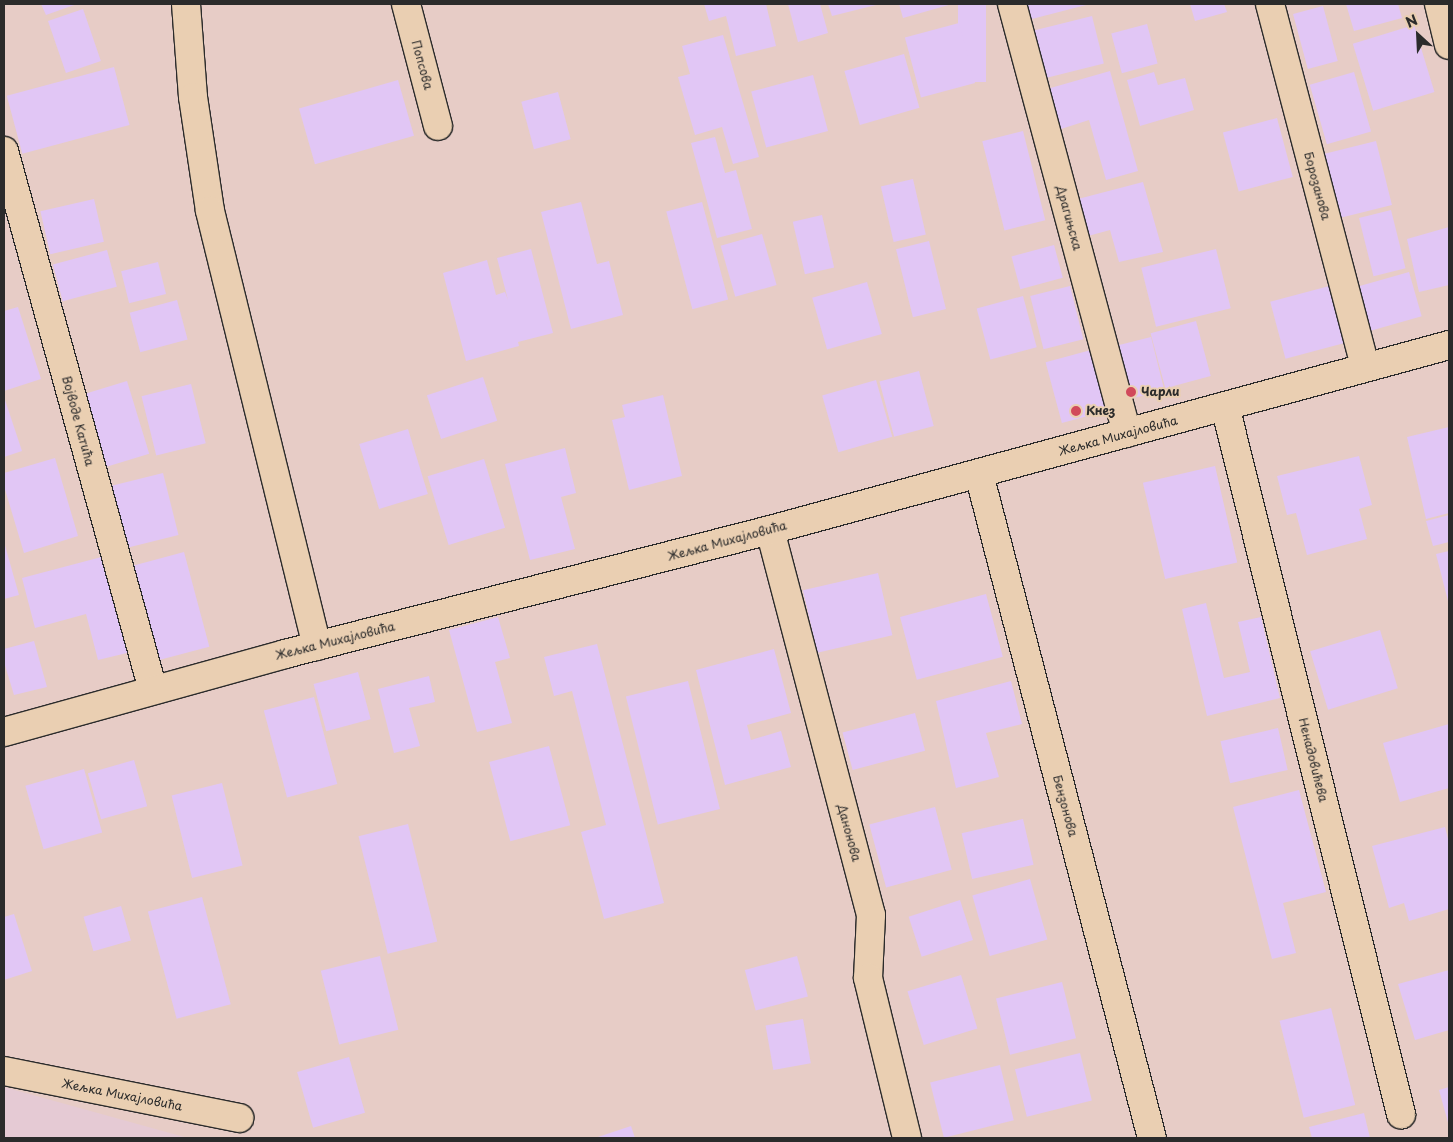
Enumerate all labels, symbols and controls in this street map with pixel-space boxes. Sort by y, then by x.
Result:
text: N [1402,9,1421,33]
north arrow [1393,10,1443,60]
street label: Попсова [408,39,436,91]
street label: Борозанова [1301,150,1333,222]
street label: Драгињска [1053,184,1085,252]
street label: Војводе Катића [59,374,97,468]
place label: Чарли [1141,385,1179,399]
marker: Чарли [1125,386,1137,398]
place label: Кнез [1086,404,1115,418]
marker: Кнез [1070,405,1082,417]
street label: Жељка Михајловића [1057,413,1179,459]
street label: Жељка Михајловића [666,518,788,564]
street label: Жељка Михајловића [273,619,397,663]
street label: Ненадовићева [1296,716,1330,804]
street label: Бензонова [1050,774,1080,838]
street label: Данонова [834,803,864,863]
street label: Жељка Михајловића [60,1076,184,1114]

